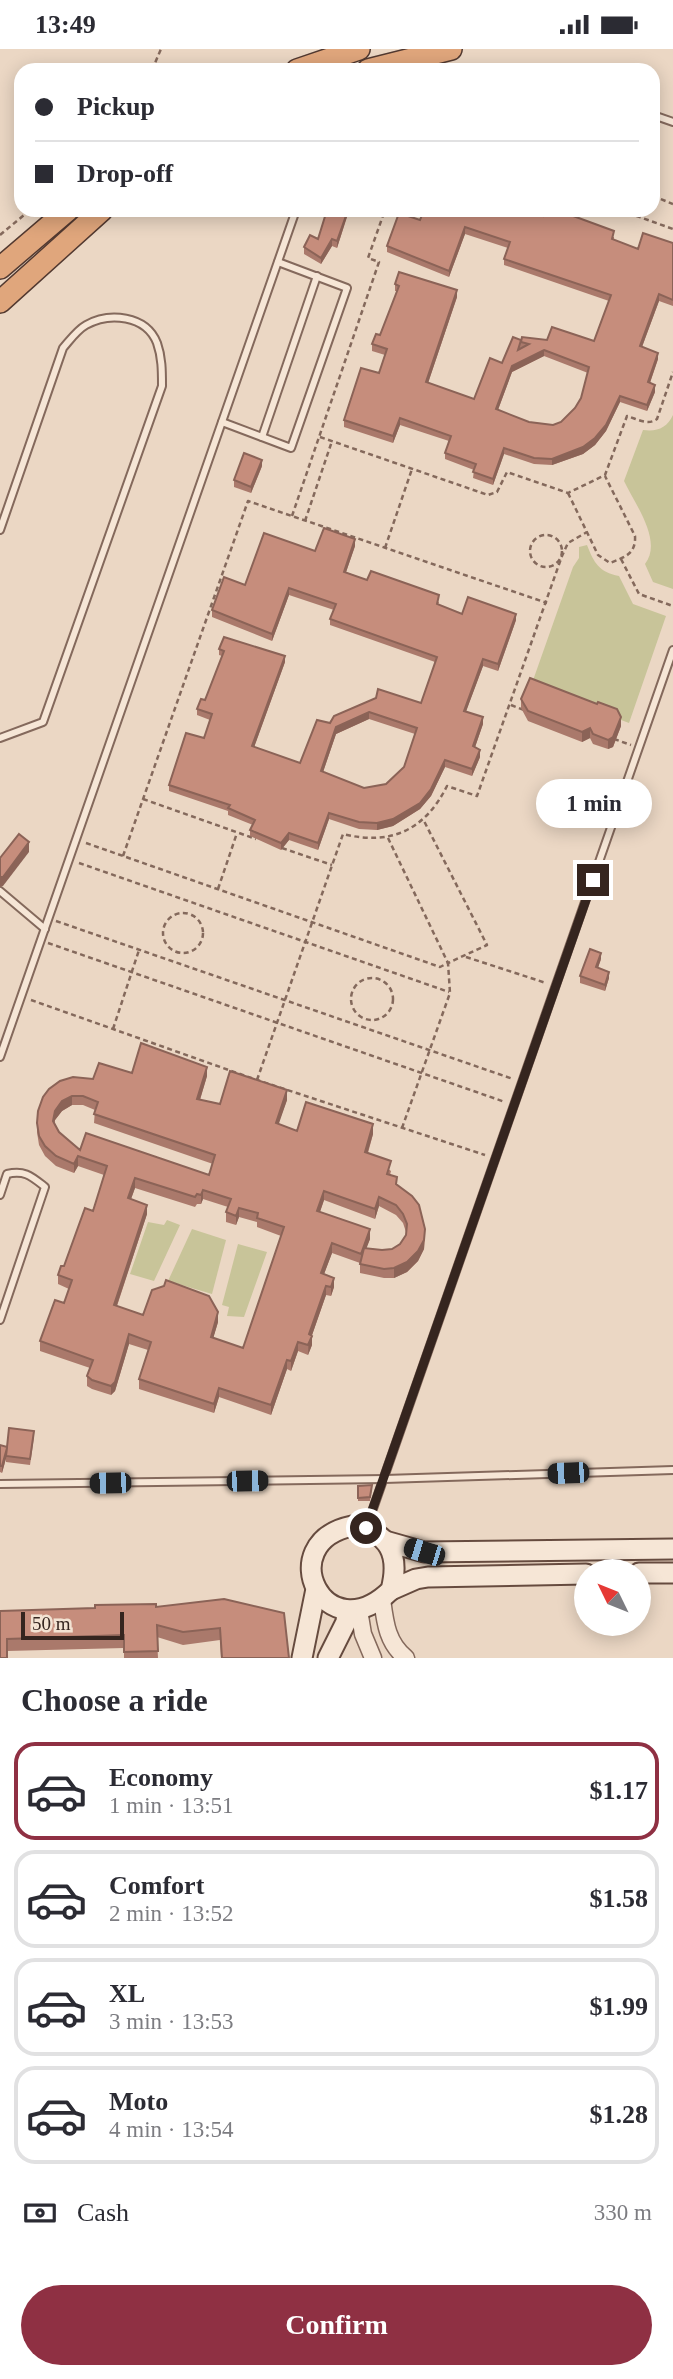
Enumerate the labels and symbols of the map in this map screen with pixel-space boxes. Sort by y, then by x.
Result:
callout: 1 min [535,779,651,827]
route end [577,864,609,896]
car [547,1462,590,1484]
car [226,1470,269,1492]
car [89,1472,132,1494]
route start [350,1512,382,1544]
car [401,1536,448,1568]
north arrow [574,1559,651,1636]
scale bar [21,1609,124,1641]

